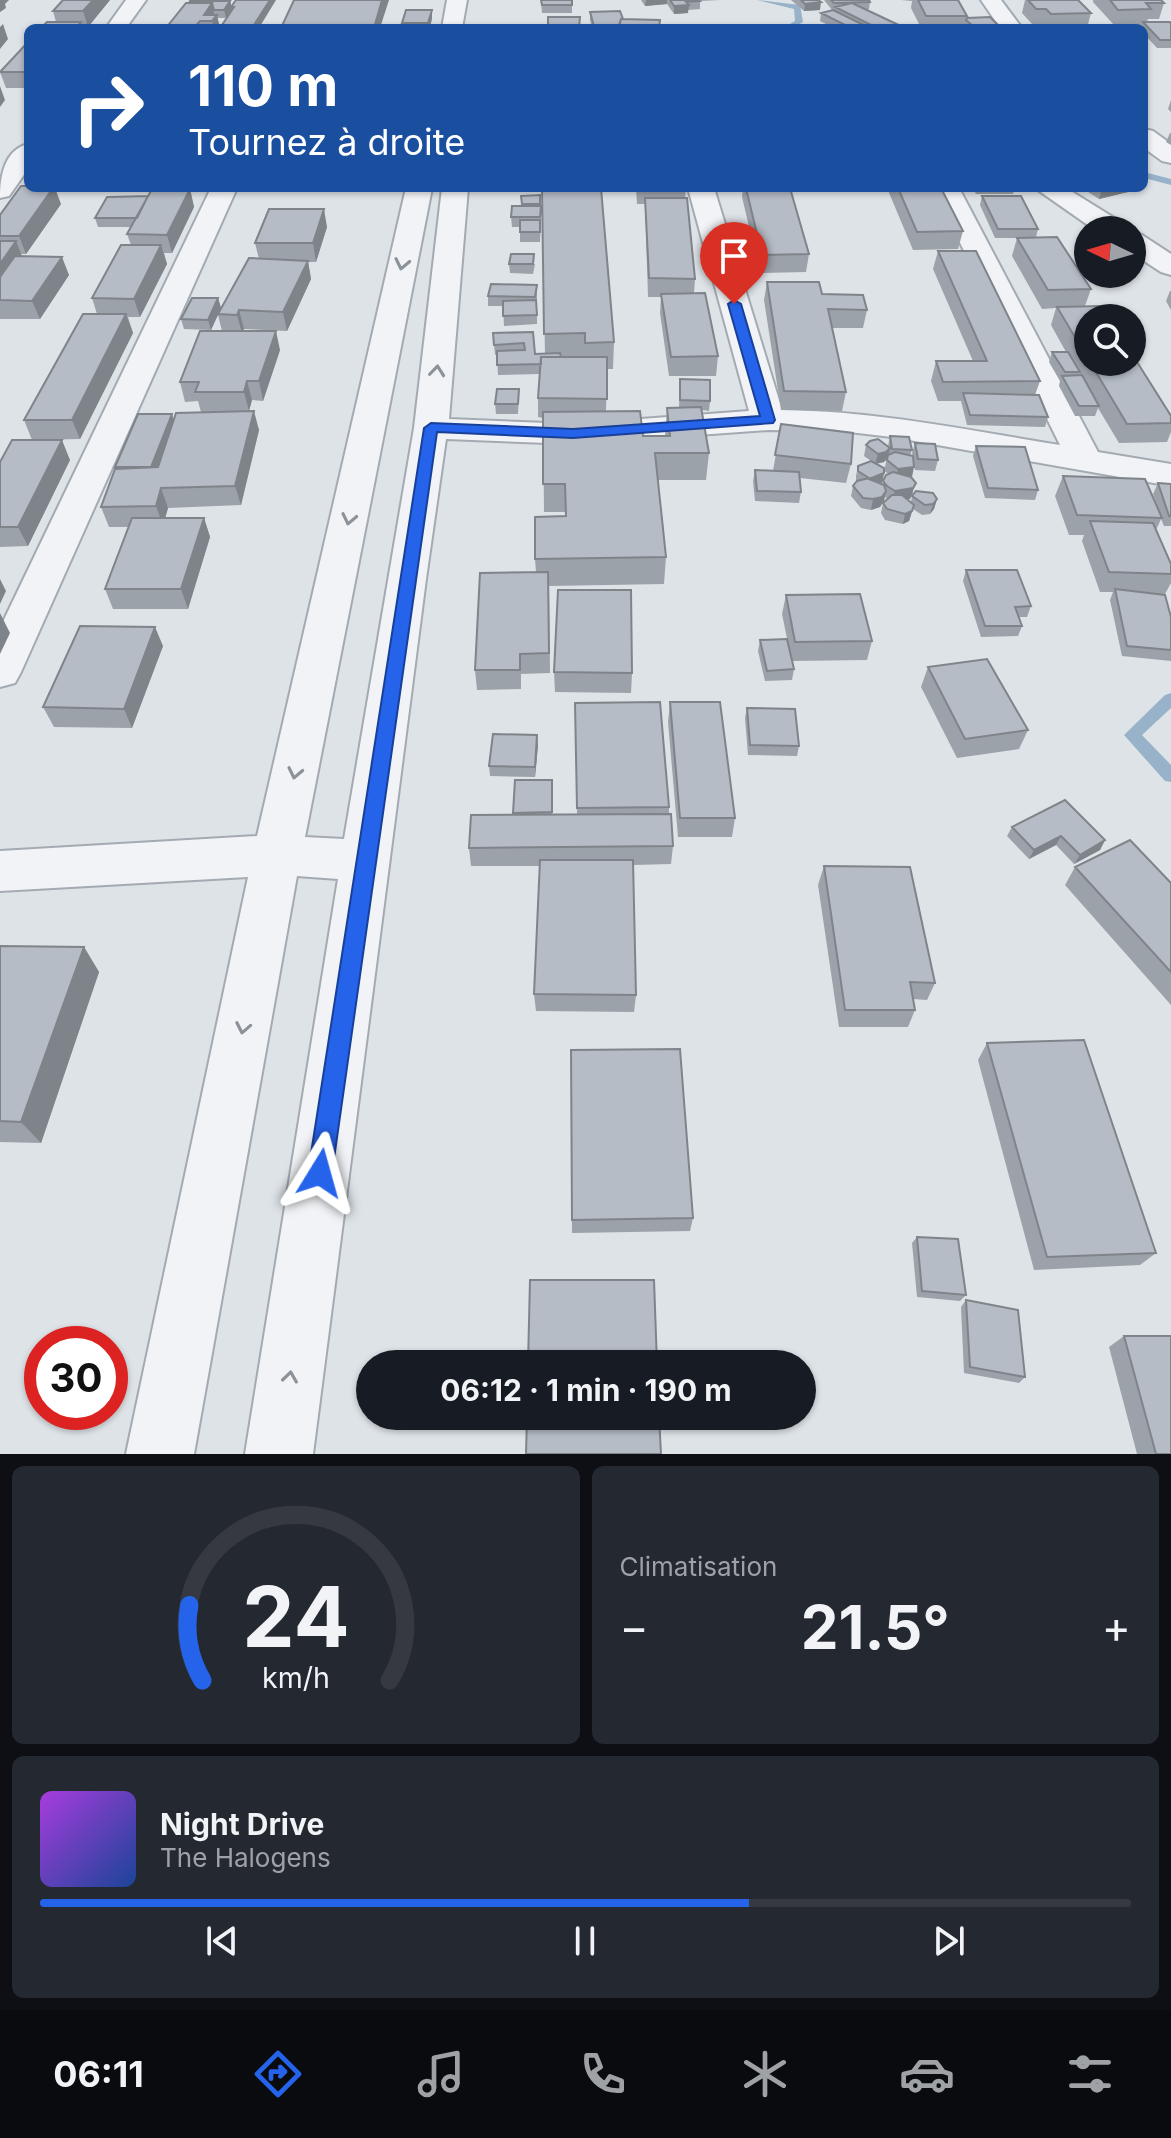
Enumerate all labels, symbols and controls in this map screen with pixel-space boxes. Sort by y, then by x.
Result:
text: 110 m [188,52,338,120]
icon: right [56,56,160,160]
text: Tournez à droite [188,120,465,164]
north arrow [1074,216,1146,288]
map controls [1074,216,1146,376]
pin [700,222,768,304]
icon: arrive [712,234,756,278]
one-way arrow [395,258,412,271]
button: search [1074,304,1146,376]
one-way arrow [428,365,445,378]
one-way arrow [341,512,358,525]
one-way arrow [287,766,304,779]
one-way arrow [236,1021,253,1035]
position arrow [278,1131,362,1215]
speed limit sign: 30 [24,1326,128,1430]
one-way arrow [281,1370,298,1384]
text: 06:12 · 1 min · 190 m [440,1372,732,1408]
text: Climatisation [620,1551,777,1582]
text: 24 [242,1566,349,1667]
text: 21.5° [801,1591,950,1663]
text: − [620,1600,649,1654]
text: + [1102,1600,1131,1654]
text: km/h [262,1660,330,1695]
text: Night Drive [160,1806,324,1842]
text: The Halogens [160,1842,331,1873]
icon: previous [200,1919,244,1963]
icon: pause [563,1919,607,1963]
icon: next [927,1919,971,1963]
icon: directions [250,2046,306,2102]
icon: music [413,2046,469,2102]
icon: phone [575,2046,631,2102]
icon: climate [737,2046,793,2102]
icon: car [899,2046,955,2102]
icon: filters [1062,2046,1118,2102]
text: 06:11 [53,2052,144,2096]

